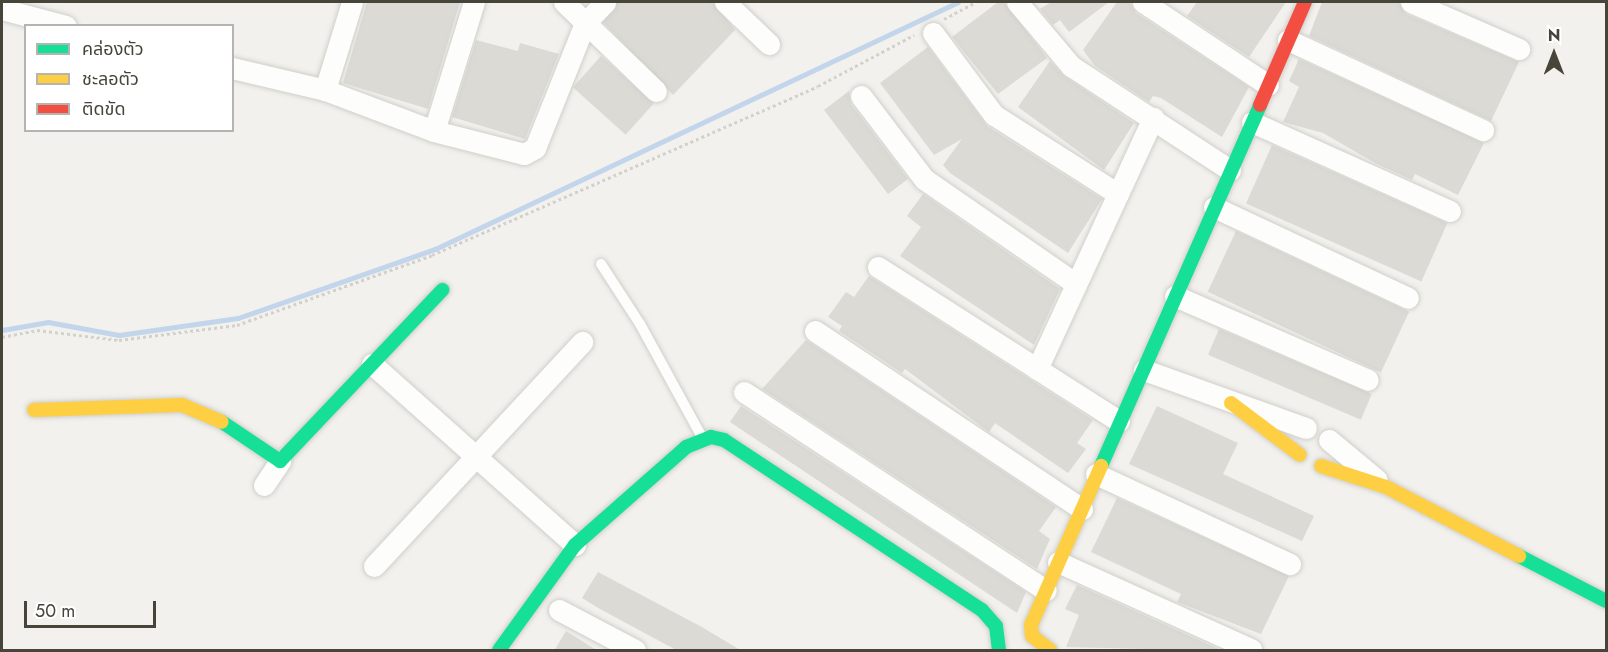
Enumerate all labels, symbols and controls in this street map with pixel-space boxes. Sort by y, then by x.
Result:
legend [24,24,234,132]
north arrow [1524,24,1584,84]
text: N [1548,24,1560,47]
text: คล่องตัว [82,36,144,62]
text: ชะลอตัว [82,66,139,92]
text: ติดขัด [82,96,125,122]
scale bar [27,589,159,627]
text: 50 m [35,598,75,624]

